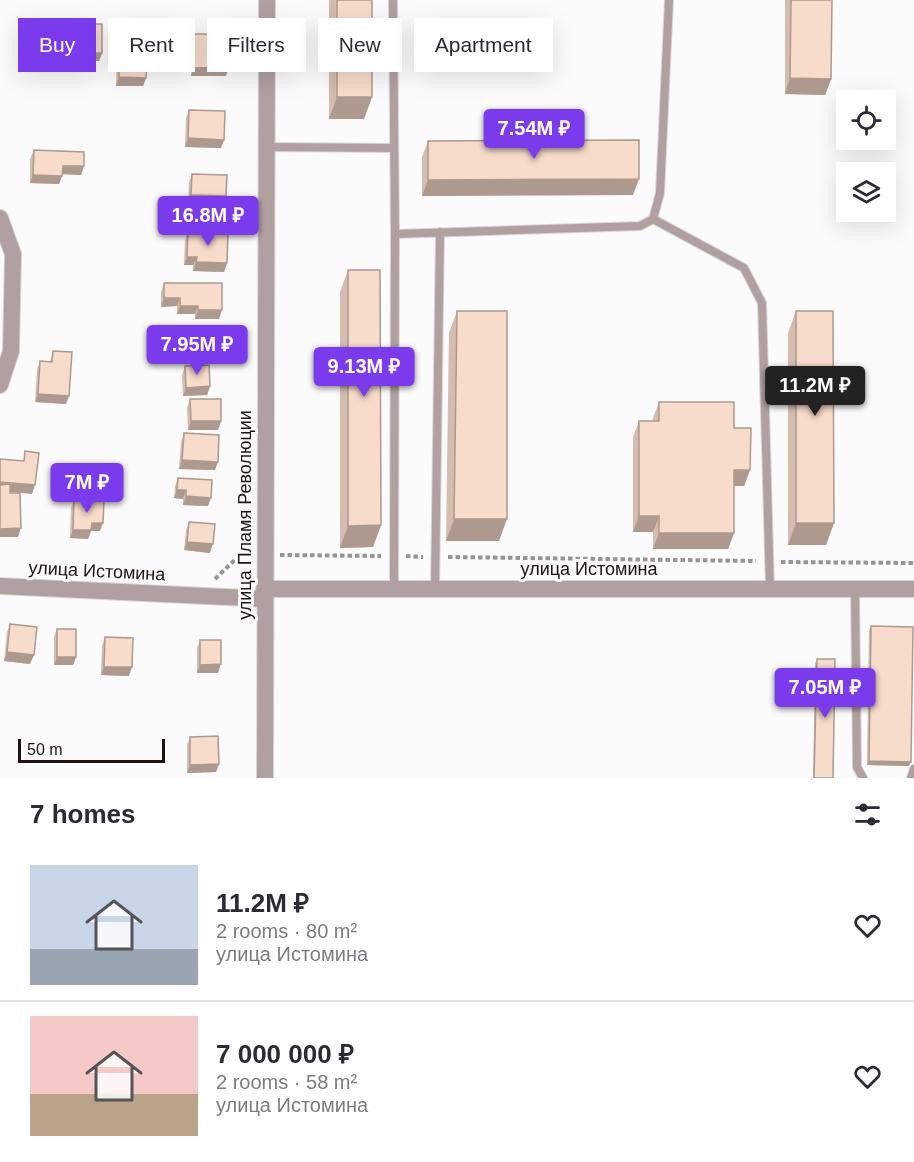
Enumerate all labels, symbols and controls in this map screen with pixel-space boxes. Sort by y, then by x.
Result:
chip: Buy [18,18,96,72]
chip: Rent [108,18,195,72]
chip: Filters [207,18,306,72]
chip: New [318,18,402,72]
chip: Apartment [414,18,553,72]
map controls [836,90,896,222]
button: locate [836,90,896,150]
pin: 7.54M ₽ [479,109,589,160]
text: 7.54M ₽ [498,117,570,139]
button: layers [836,162,896,222]
pin: 16.8M ₽ [153,196,263,247]
text: 16.8M ₽ [172,204,244,226]
pin: 7.95M ₽ [142,325,252,376]
text: 7.95M ₽ [161,333,233,355]
pin: 9.13M ₽ [309,347,419,398]
text: 9.13M ₽ [328,355,400,377]
pin: 11.2M ₽ [760,366,870,417]
text: 11.2M ₽ [779,374,851,396]
street label: улица Пламя Революции [235,410,255,620]
pin: 7M ₽ [51,463,123,514]
text: 7M ₽ [65,471,109,493]
street label: улица Истомина [28,557,167,585]
street label: улица Истомина [521,559,658,579]
pin: 7.05M ₽ [770,668,880,719]
text: 7.05M ₽ [789,676,861,698]
scale bar [18,736,165,764]
text: 50 m [27,741,63,758]
icon: filters [851,798,884,831]
text: 7 homes [30,799,136,829]
text: 11.2M ₽ [216,888,309,918]
icon: home [78,889,150,961]
icon: heart [851,909,884,942]
text: 2 rooms · 80 m² [216,920,357,942]
text: улица Истомина [216,943,368,965]
text: 7 000 000 ₽ [216,1039,354,1069]
icon: home [78,1040,150,1112]
icon: heart [851,1060,884,1093]
text: 2 rooms · 58 m² [216,1071,357,1093]
text: улица Истомина [216,1094,368,1116]

